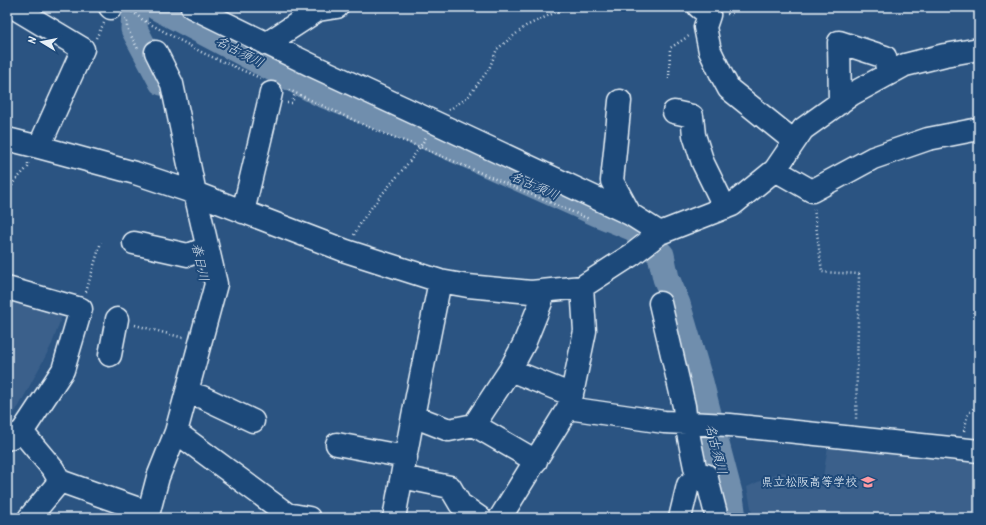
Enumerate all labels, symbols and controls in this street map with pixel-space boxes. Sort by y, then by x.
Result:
north arrow [22,22,62,62]
water label: 名古須川 [211,31,267,74]
text: N [24,35,43,45]
water label: 名古須川 [506,166,562,207]
water label: 春日川 [185,241,214,284]
water label: 名古須川 [699,422,732,477]
place label: 県立松阪高等学校 [761,473,857,492]
school or university icon: 県立松阪高等学校 [860,474,876,490]

